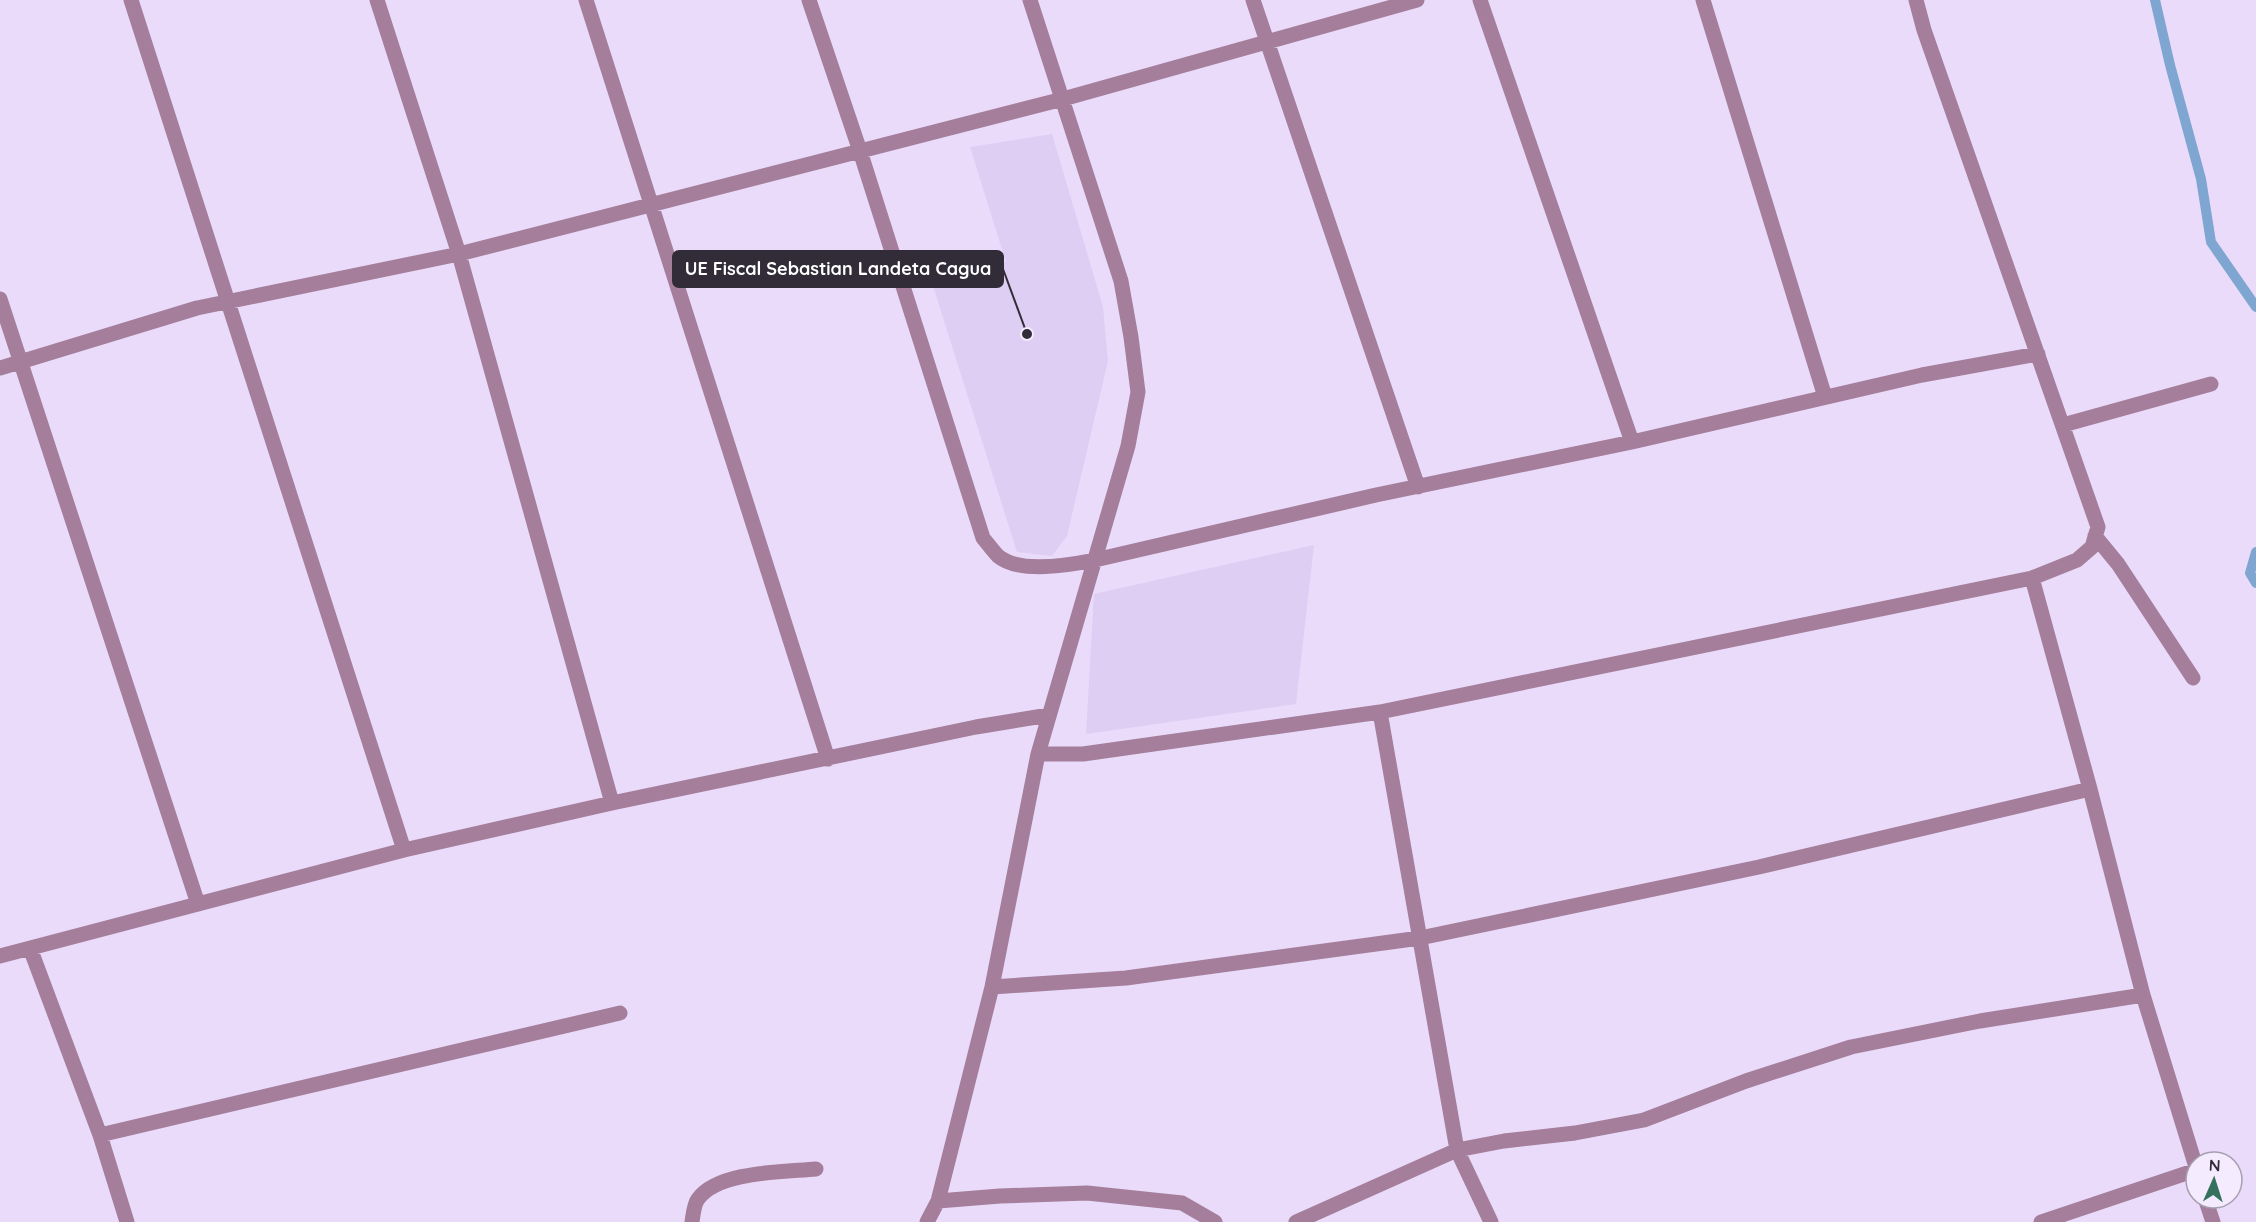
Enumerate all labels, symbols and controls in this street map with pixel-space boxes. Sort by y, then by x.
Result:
callout: UE Fiscal Sebastian Landeta Cagua [673,251,1003,287]
text: UE Fiscal Sebastian Landeta Cagua [685,257,991,280]
north arrow [2184,1150,2244,1210]
text: N [2208,1155,2221,1175]

